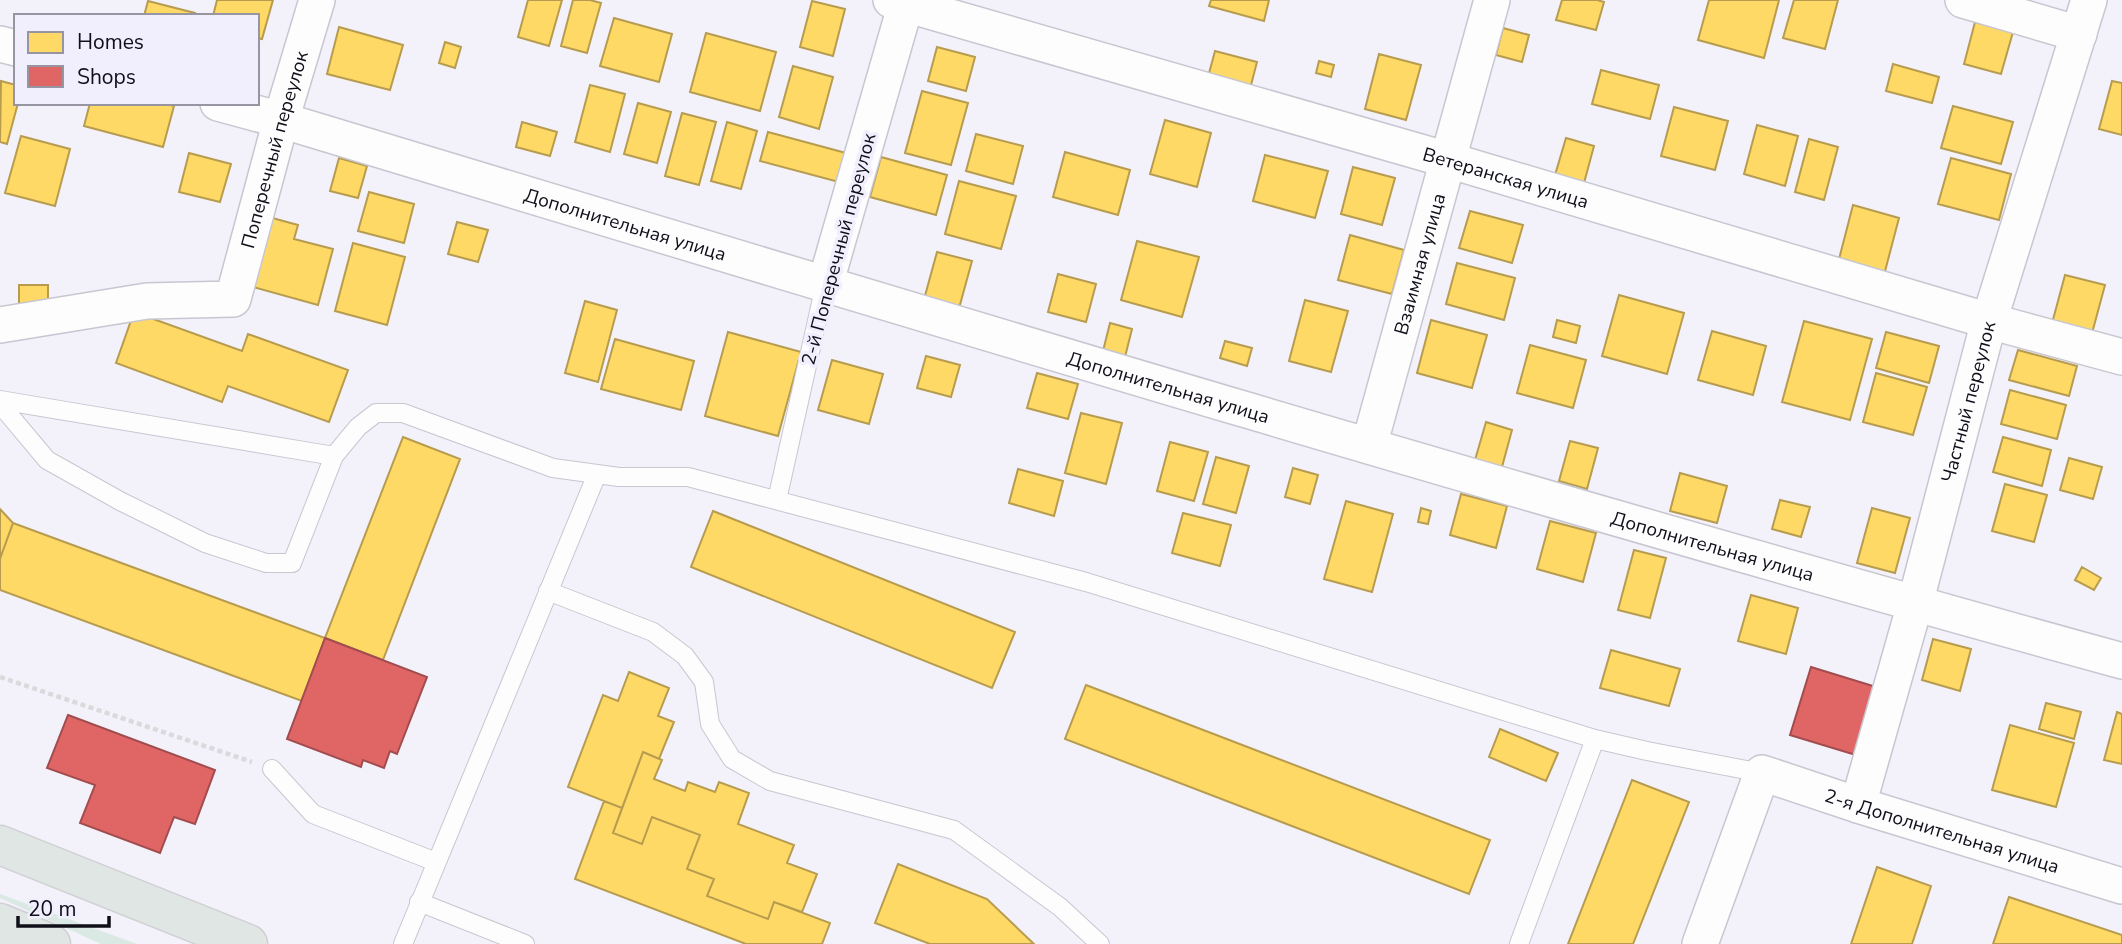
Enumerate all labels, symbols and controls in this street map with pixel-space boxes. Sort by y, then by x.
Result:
legend [14,14,259,105]
text: Homes [77,28,144,56]
street label: Поперечный переулок [235,48,315,251]
text: Shops [77,63,136,91]
street label: 2-й Поперечный переулок [795,131,882,368]
street label: Ветеранская улица [1420,141,1592,215]
street label: Дополнительная улица [521,182,729,268]
street label: Взаимная улица [1388,190,1452,338]
street label: Частный переулок [1935,319,2002,485]
street label: Дополнительная улица [1064,345,1272,430]
street label: Дополнительная улица [1608,505,1817,588]
street label: 2-я Дополнительная улица [1821,783,2062,880]
scale bar [18,884,108,928]
text: 20 m [28,895,77,923]

